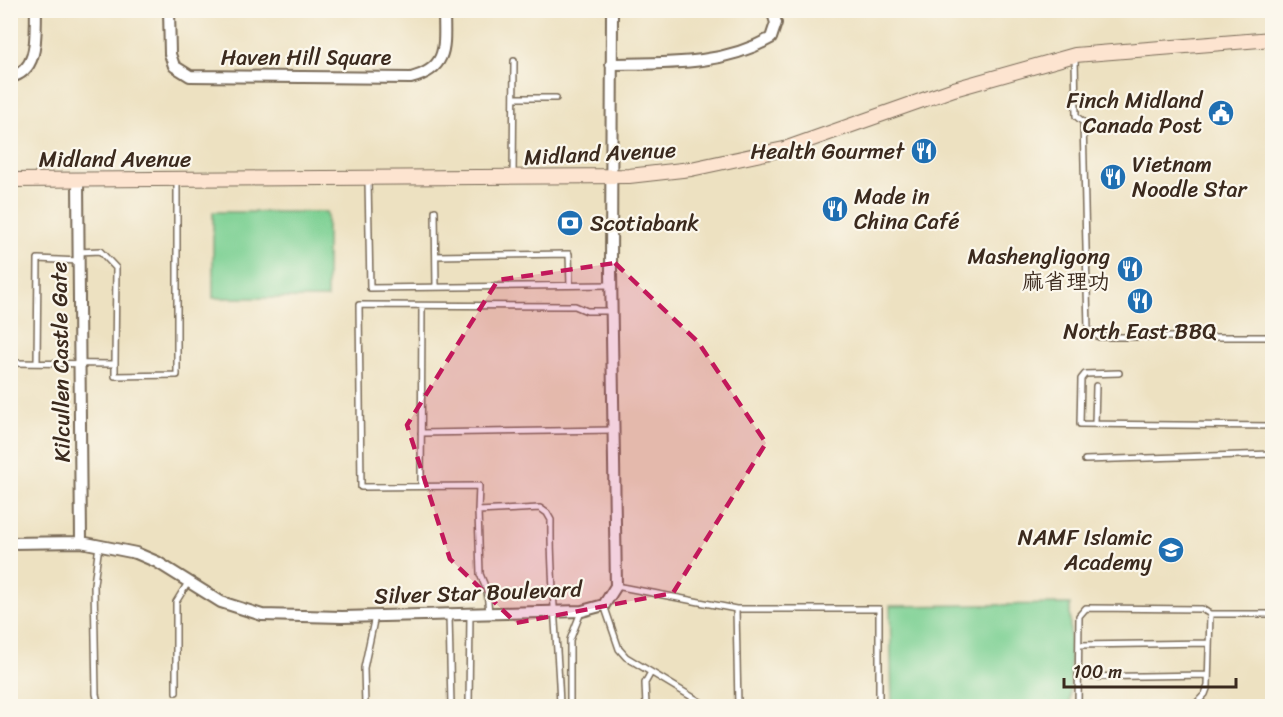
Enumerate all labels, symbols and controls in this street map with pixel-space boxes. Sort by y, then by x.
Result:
street label: Haven Hill Square [221,38,392,77]
place label: Finch Midland Canada Post [1067,81,1203,145]
public building icon: Finch Midland Canada Post [1206,98,1236,128]
street label: Midland Avenue [523,130,677,177]
place label: Health Gourmet [750,132,905,171]
restaurant icon: Health Gourmet [909,136,939,166]
street label: Midland Avenue [39,140,191,179]
place label: Vietnam Noodle Star [1132,145,1249,209]
restaurant icon: Vietnam Noodle Star [1098,162,1128,192]
place label: Made in China Café [854,177,960,241]
restaurant icon: Made in China Café [820,194,850,224]
place label: Scotiabank [590,204,699,243]
bank icon: Scotiabank [555,208,585,238]
place label: Mashengligong 麻省理功 [967,237,1110,301]
restaurant icon: Mashengligong 麻省理功 [1115,254,1145,284]
street label: Kilcullen Castle Gate [39,261,82,463]
restaurant icon: North East BBQ [1125,286,1155,316]
place label: North East BBQ [1063,312,1217,351]
place label: NAMF Islamic Academy [1018,518,1153,582]
school or university icon: NAMF Islamic Academy [1156,535,1186,565]
street label: Silver Star Boulevard [374,569,584,616]
scale bar [1064,651,1236,689]
text: 100 m [1073,656,1122,688]

